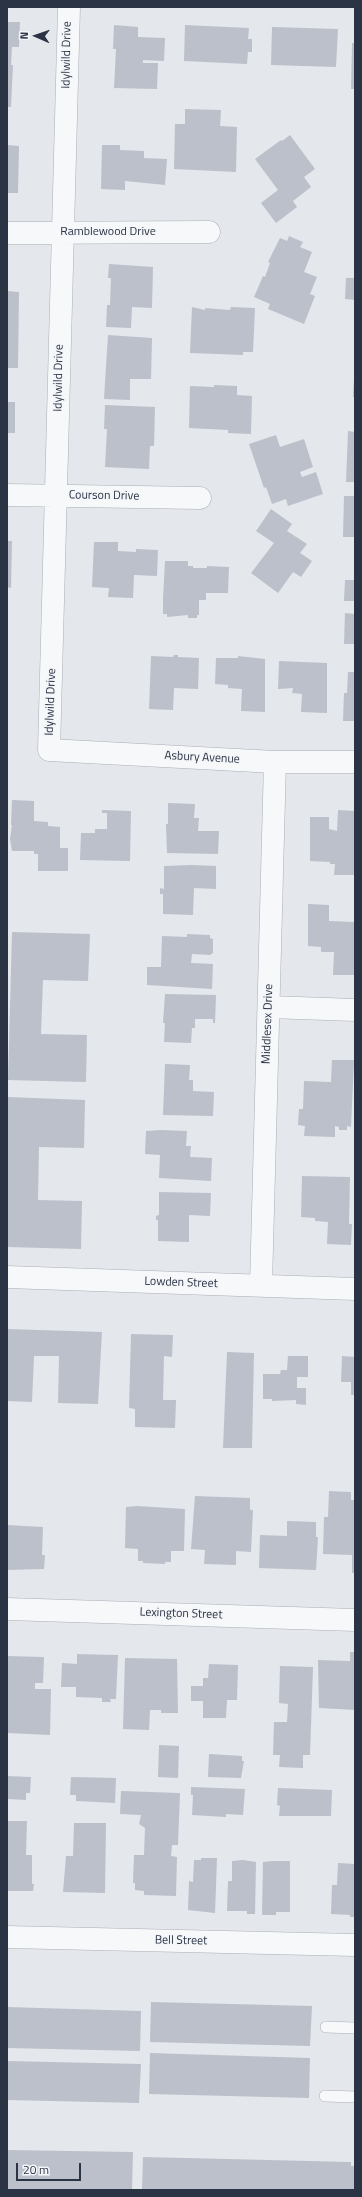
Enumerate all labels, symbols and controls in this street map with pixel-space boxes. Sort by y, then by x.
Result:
north arrow [16,16,56,56]
street label: Idylwild Drive [59,21,75,89]
text: N [16,31,32,40]
street label: Ramblewood Drive [60,225,156,239]
street label: Idylwild Drive [51,344,67,412]
street label: Courson Drive [69,488,139,504]
street label: Idylwild Drive [43,668,59,736]
street label: Asbury Avenue [164,749,240,767]
street label: Middlesex Drive [259,984,277,1064]
street label: Lowden Street [144,1275,218,1291]
street label: Lexington Street [139,1605,223,1623]
street label: Bell Street [155,1933,207,1949]
scale bar [18,2155,83,2181]
text: 20 m [23,2160,49,2179]

